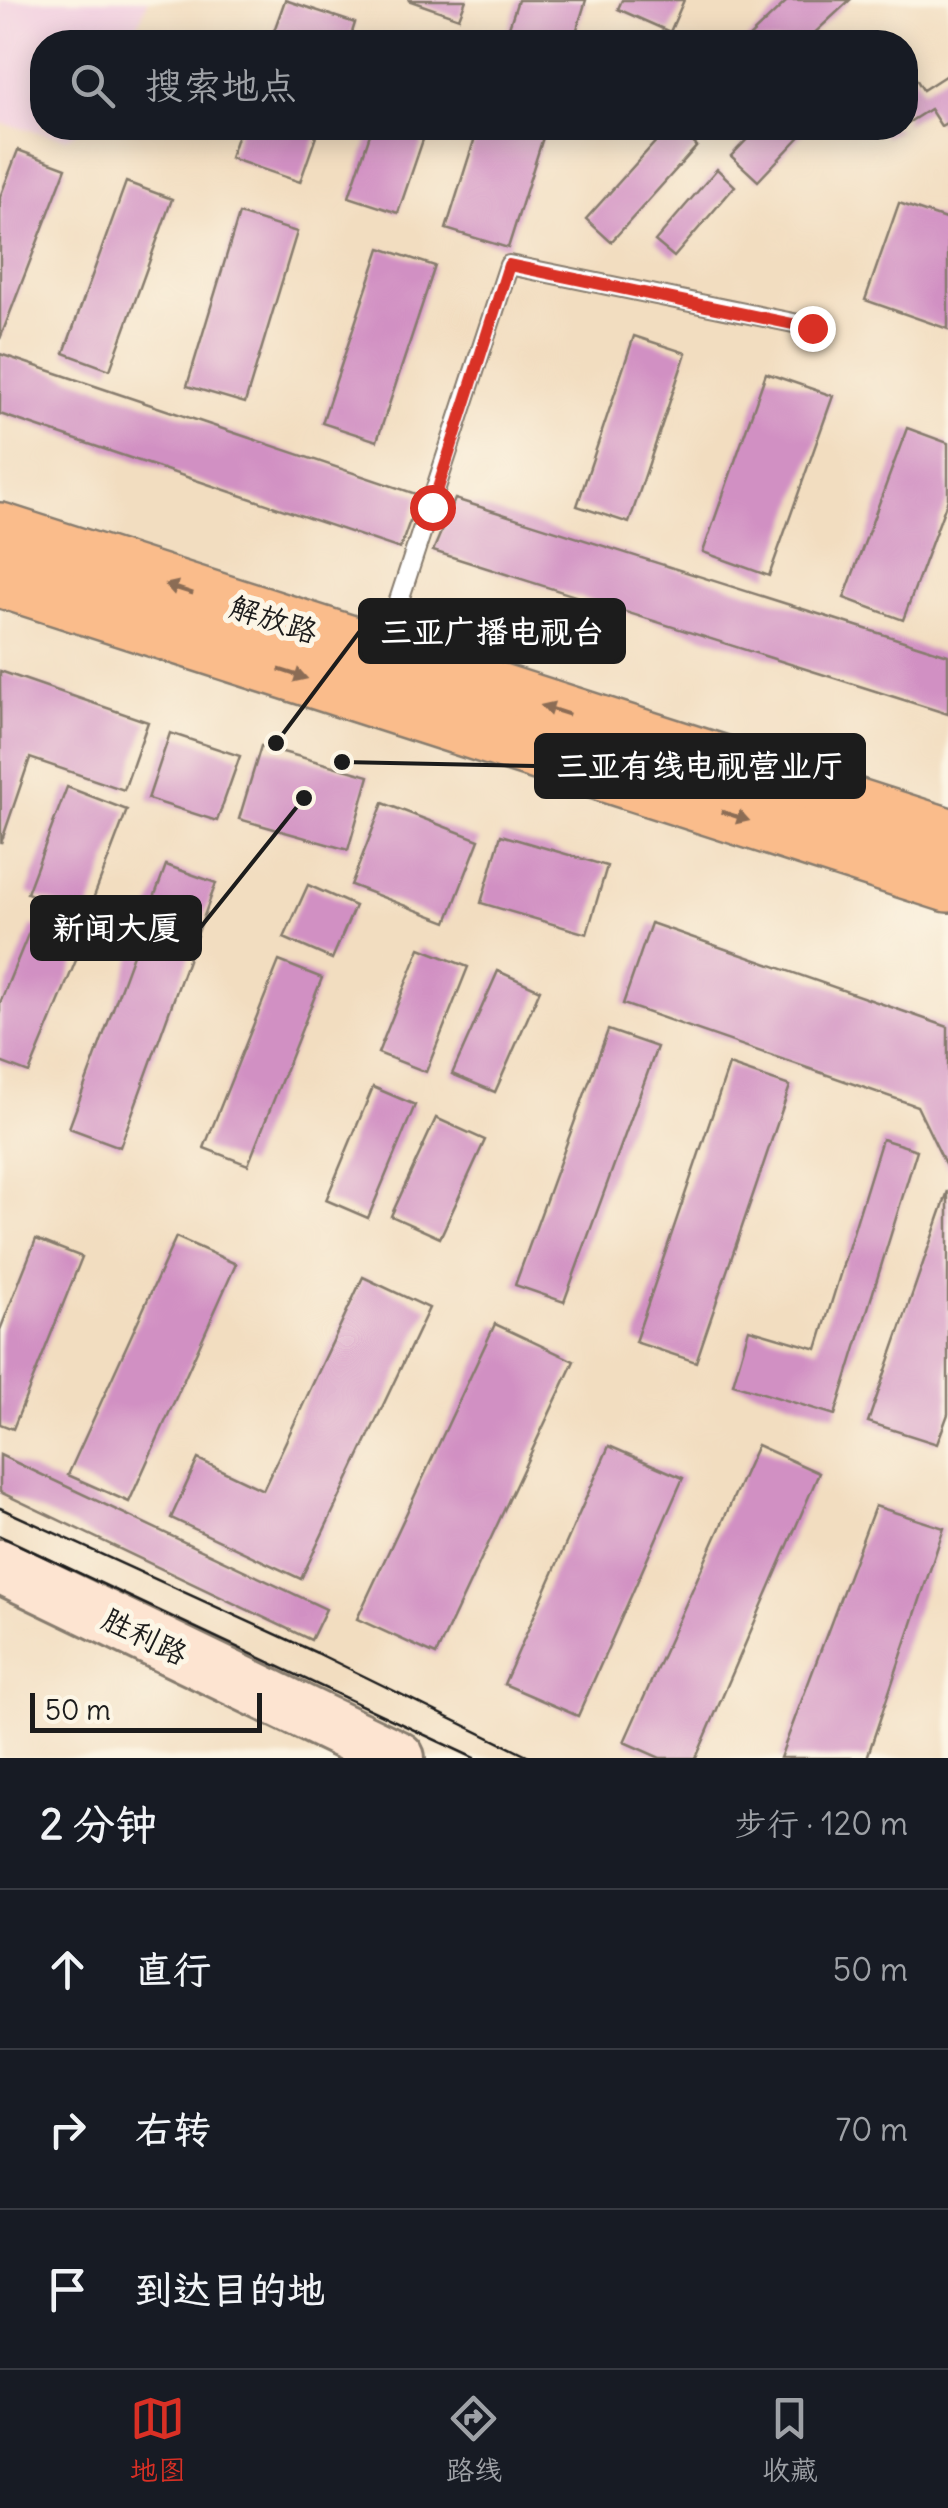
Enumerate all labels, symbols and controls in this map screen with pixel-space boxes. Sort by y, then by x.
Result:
search box [30,30,918,140]
icon: search [65,58,120,113]
text: 搜索地点 [145,62,297,109]
route end [790,306,836,352]
route start [410,485,456,531]
one-way arrow [164,581,194,596]
street label: 解放路 [225,587,323,651]
callout: 三亚广播电视台 [360,600,624,662]
text: 三亚广播电视台 [380,611,604,652]
one-way arrow [278,667,308,682]
one-way arrow [540,701,570,716]
callout: 三亚有线电视营业厅 [536,735,864,797]
text: 三亚有线电视营业厅 [556,745,844,786]
one-way arrow [721,809,751,824]
callout: 新闻大厦 [32,897,200,959]
text: 新闻大厦 [52,907,180,948]
street label: 胜利路 [96,1599,194,1673]
scale bar [30,1688,262,1732]
text: 50 m [45,1692,111,1728]
text: 2 分钟 [40,1798,157,1850]
text: 步行 · 120 m [735,1803,908,1844]
icon: ahead [40,1942,95,1997]
text: 直行 [135,1946,211,1993]
text: 50 m [833,1949,908,1990]
icon: right [40,2102,95,2157]
text: 右转 [135,2106,211,2153]
text: 70 m [836,2109,908,2150]
icon: arrive [40,2262,95,2317]
text: 到达目的地 [135,2266,325,2313]
tab: 地图 [130,2391,186,2488]
tab: 路线 [446,2391,502,2488]
tab: 收藏 [762,2391,818,2488]

